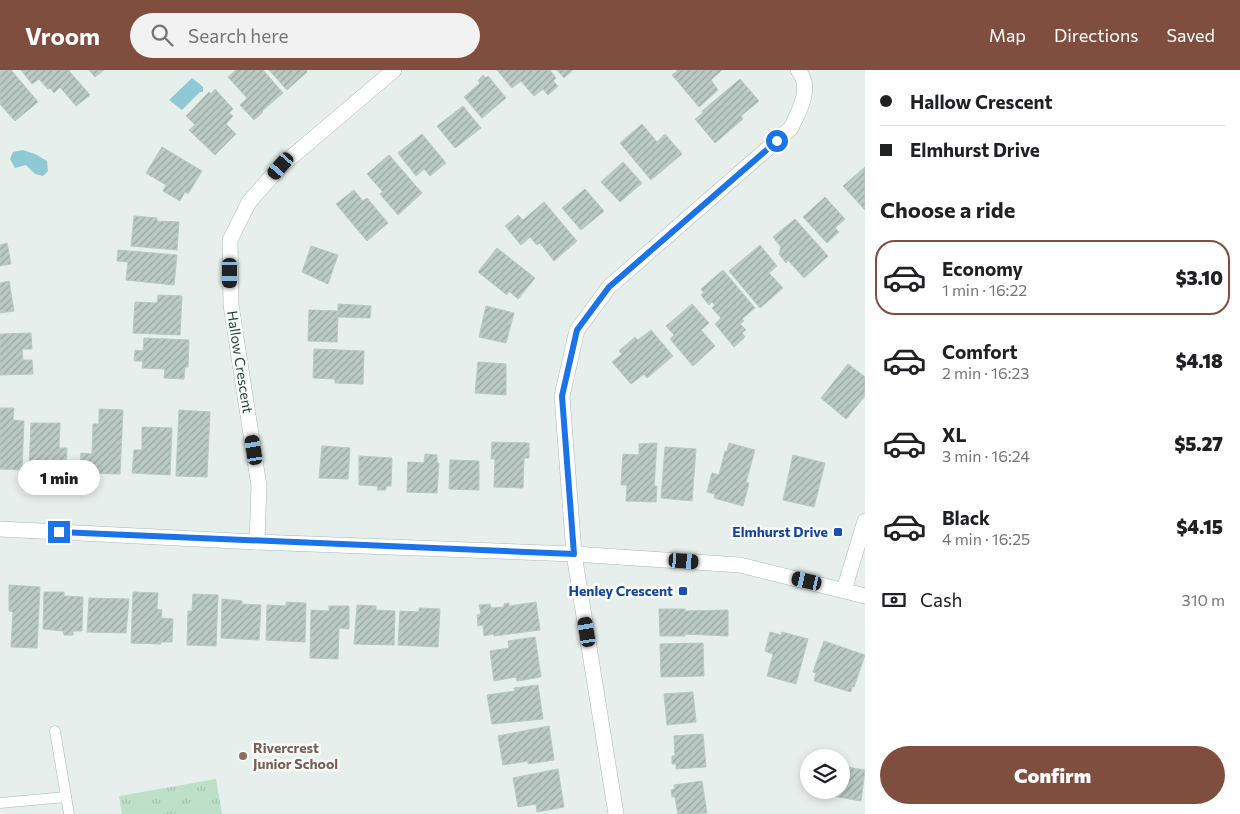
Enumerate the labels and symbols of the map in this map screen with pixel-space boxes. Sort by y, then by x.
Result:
route start [766,130,788,152]
car [265,150,296,182]
car [222,258,237,288]
street label: Hallow Crescent [224,309,257,415]
car [244,434,263,466]
callout: 1 min [18,460,100,494]
route end [48,521,70,543]
place label: Elmhurst Drive [732,523,828,540]
marker: Elmhurst Drive [832,526,844,538]
car [668,552,699,570]
car [790,570,823,592]
place label: Henley Crescent [568,582,673,599]
marker: Henley Crescent [677,585,689,597]
car [577,616,596,648]
place label: Rivercrest Junior School [253,739,338,772]
marker: Rivercrest Junior School [237,750,249,762]

